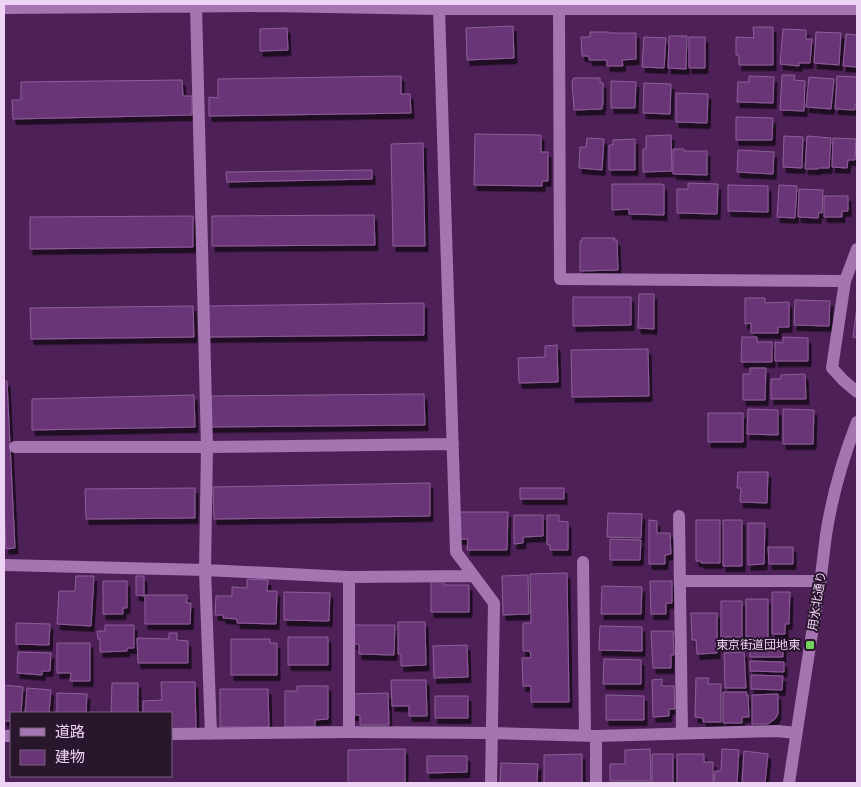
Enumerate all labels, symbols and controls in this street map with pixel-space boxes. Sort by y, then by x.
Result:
street label: 用水北通り [805,570,829,632]
place label: 東京街道団地東 [716,638,800,652]
marker: 東京街道団地東 [804,639,816,651]
legend [10,712,172,777]
text: 道路 [55,723,85,741]
text: 建物 [55,748,85,766]

